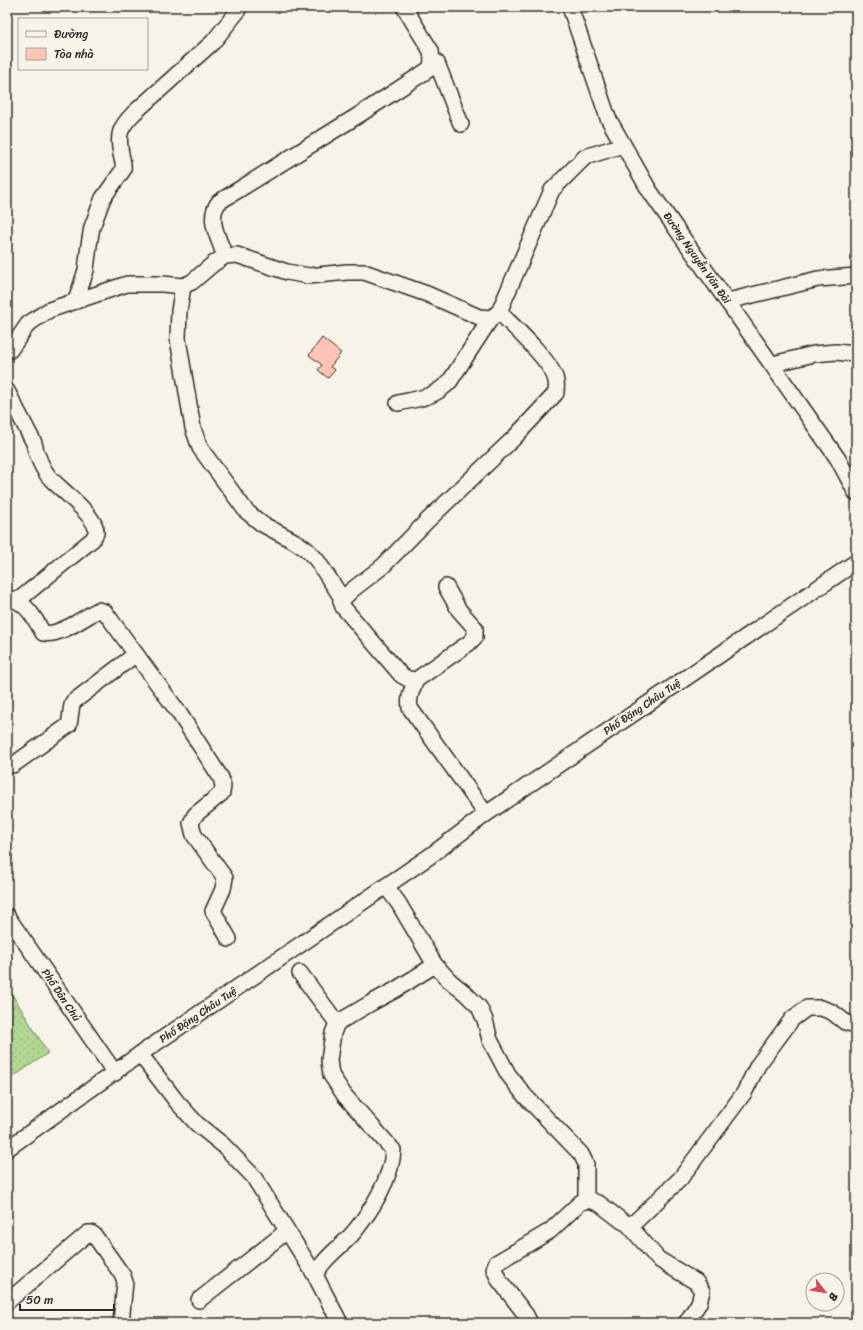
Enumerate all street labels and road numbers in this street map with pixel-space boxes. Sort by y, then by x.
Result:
street label: Đường Nguyễn Văn Đài [658,208,737,309]
street label: Phố Đặng Châu Tuệ [599,674,685,740]
street label: Phố Dân Chủ [36,965,86,1025]
street label: Phố Đặng Châu Tuệ [155,982,241,1048]

